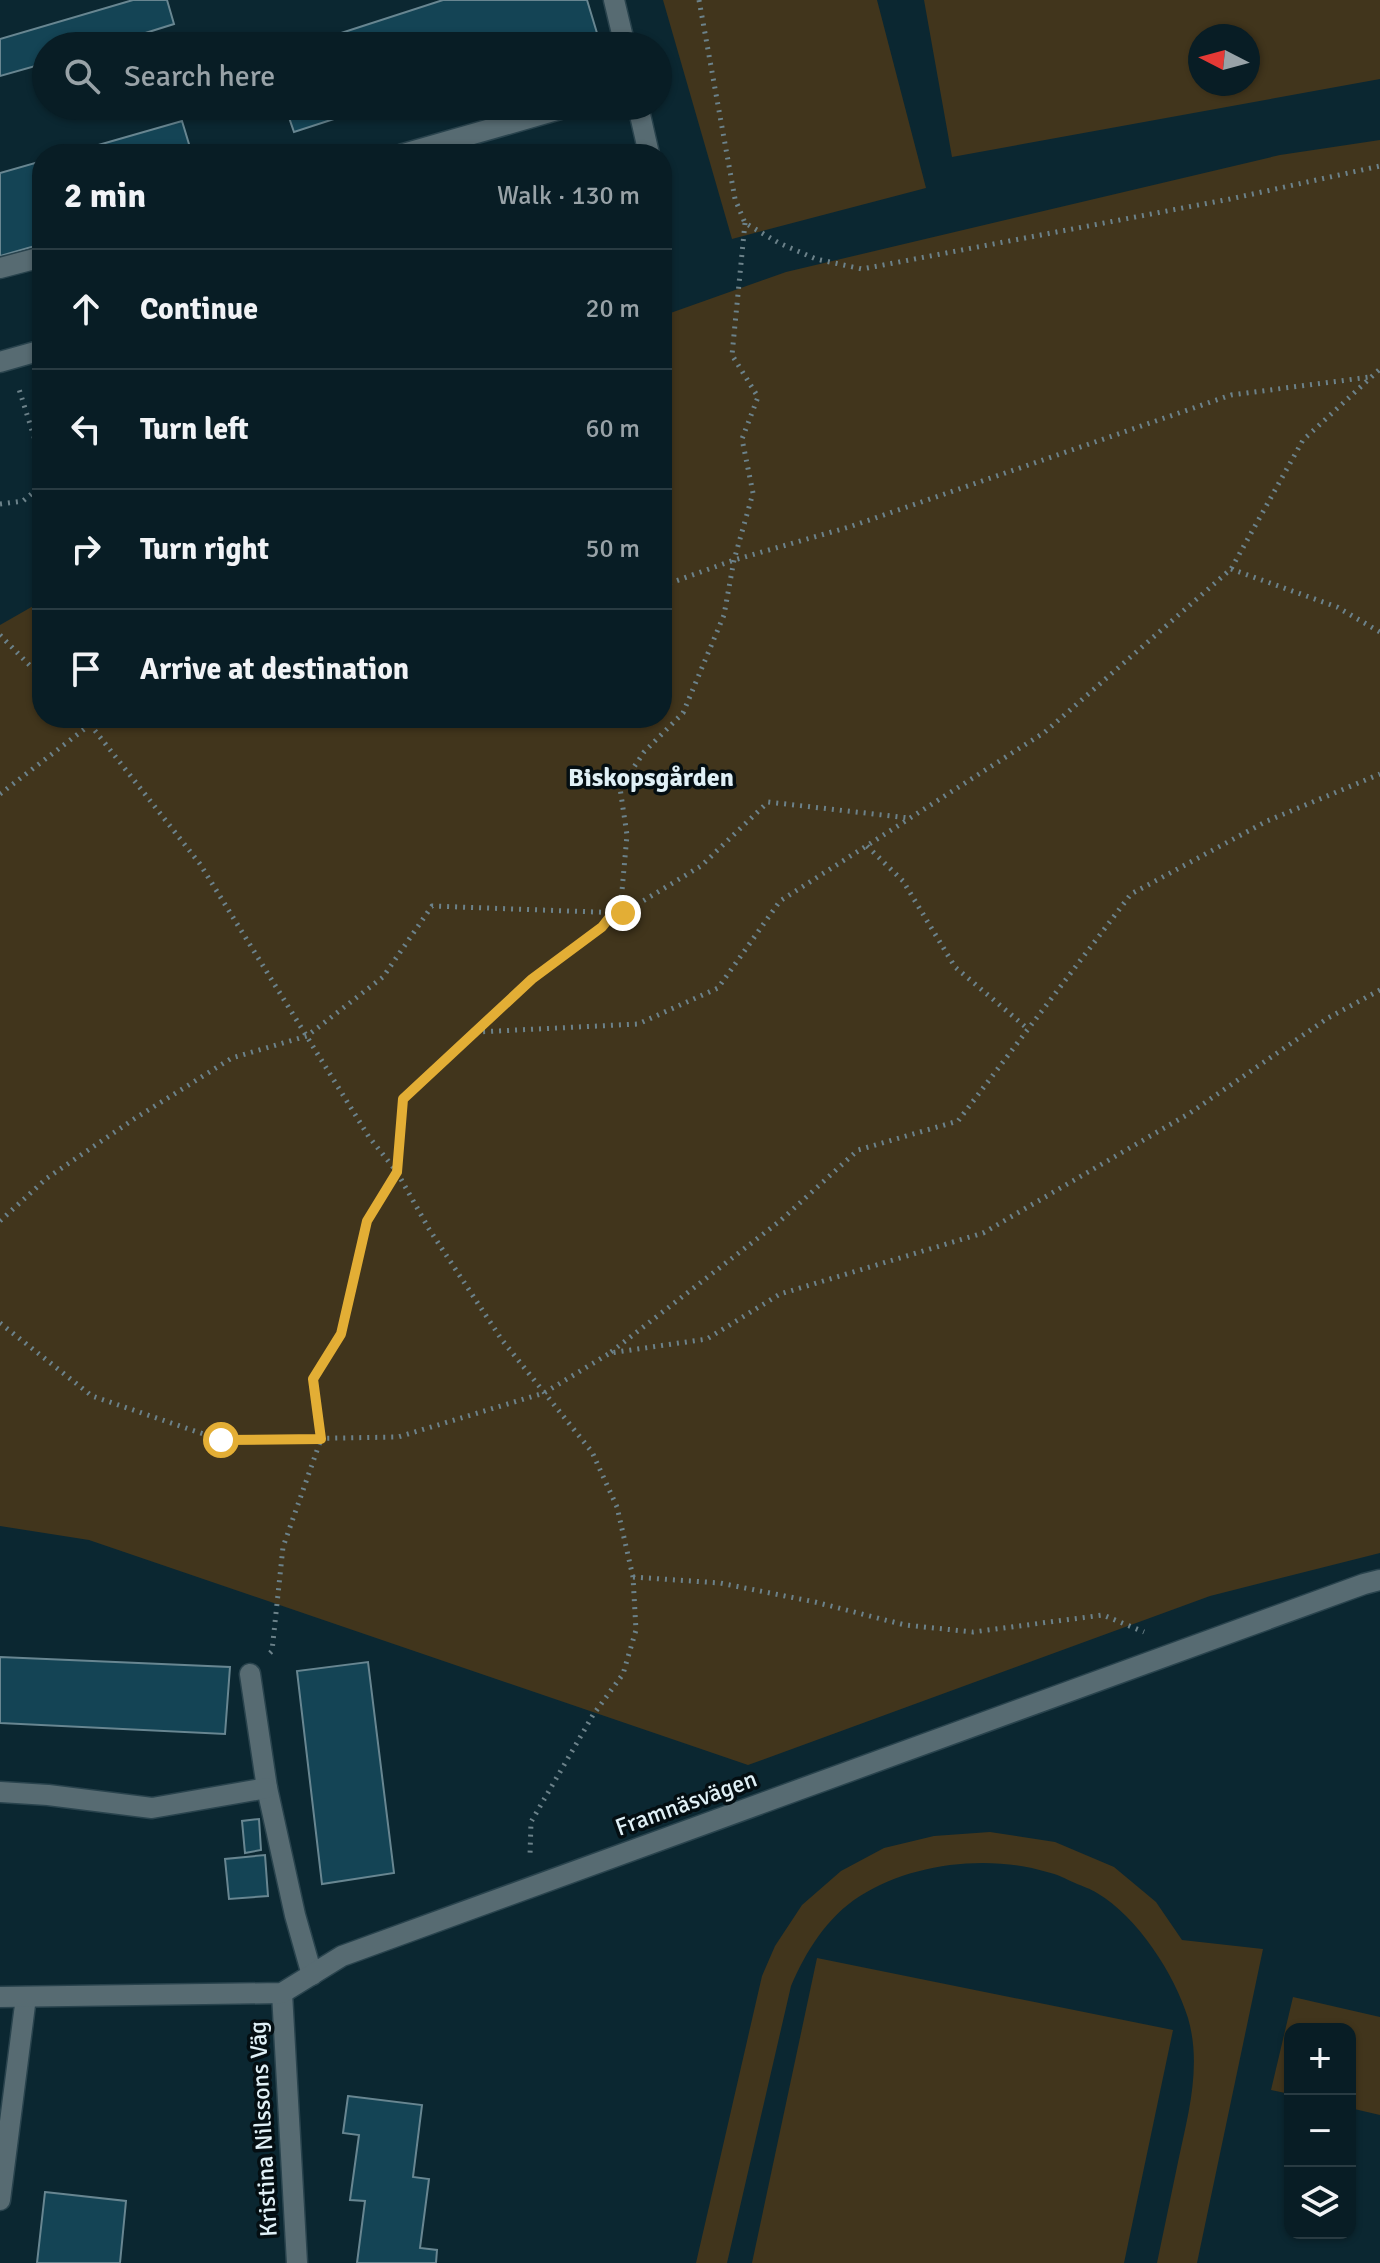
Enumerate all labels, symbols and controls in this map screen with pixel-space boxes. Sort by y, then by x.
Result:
north arrow [1188,24,1260,96]
search box [32,32,672,120]
icon: search [60,54,104,98]
text: Search here [124,58,275,95]
text: 2 min [64,175,146,217]
text: Walk · 130 m [497,180,640,212]
icon: ahead [64,287,108,331]
text: Continue [140,291,258,328]
text: 20 m [585,293,640,325]
icon: left [64,407,108,451]
text: Turn left [140,411,249,448]
text: 60 m [585,413,640,445]
icon: right [64,527,108,571]
text: Turn right [140,531,269,568]
text: 50 m [585,533,640,565]
icon: arrive [64,647,108,691]
text: Arrive at destination [140,651,409,688]
district label: Biskopsgården [568,762,734,794]
route end [605,895,641,931]
route start [203,1422,239,1458]
street label: Framnäsvägen [611,1764,761,1842]
street label: Kristina Nilssons Väg [242,2020,284,2238]
map controls [1284,2023,1356,2239]
button: + [1284,2023,1356,2095]
button: − [1284,2095,1356,2167]
button: layers [1284,2167,1356,2239]

